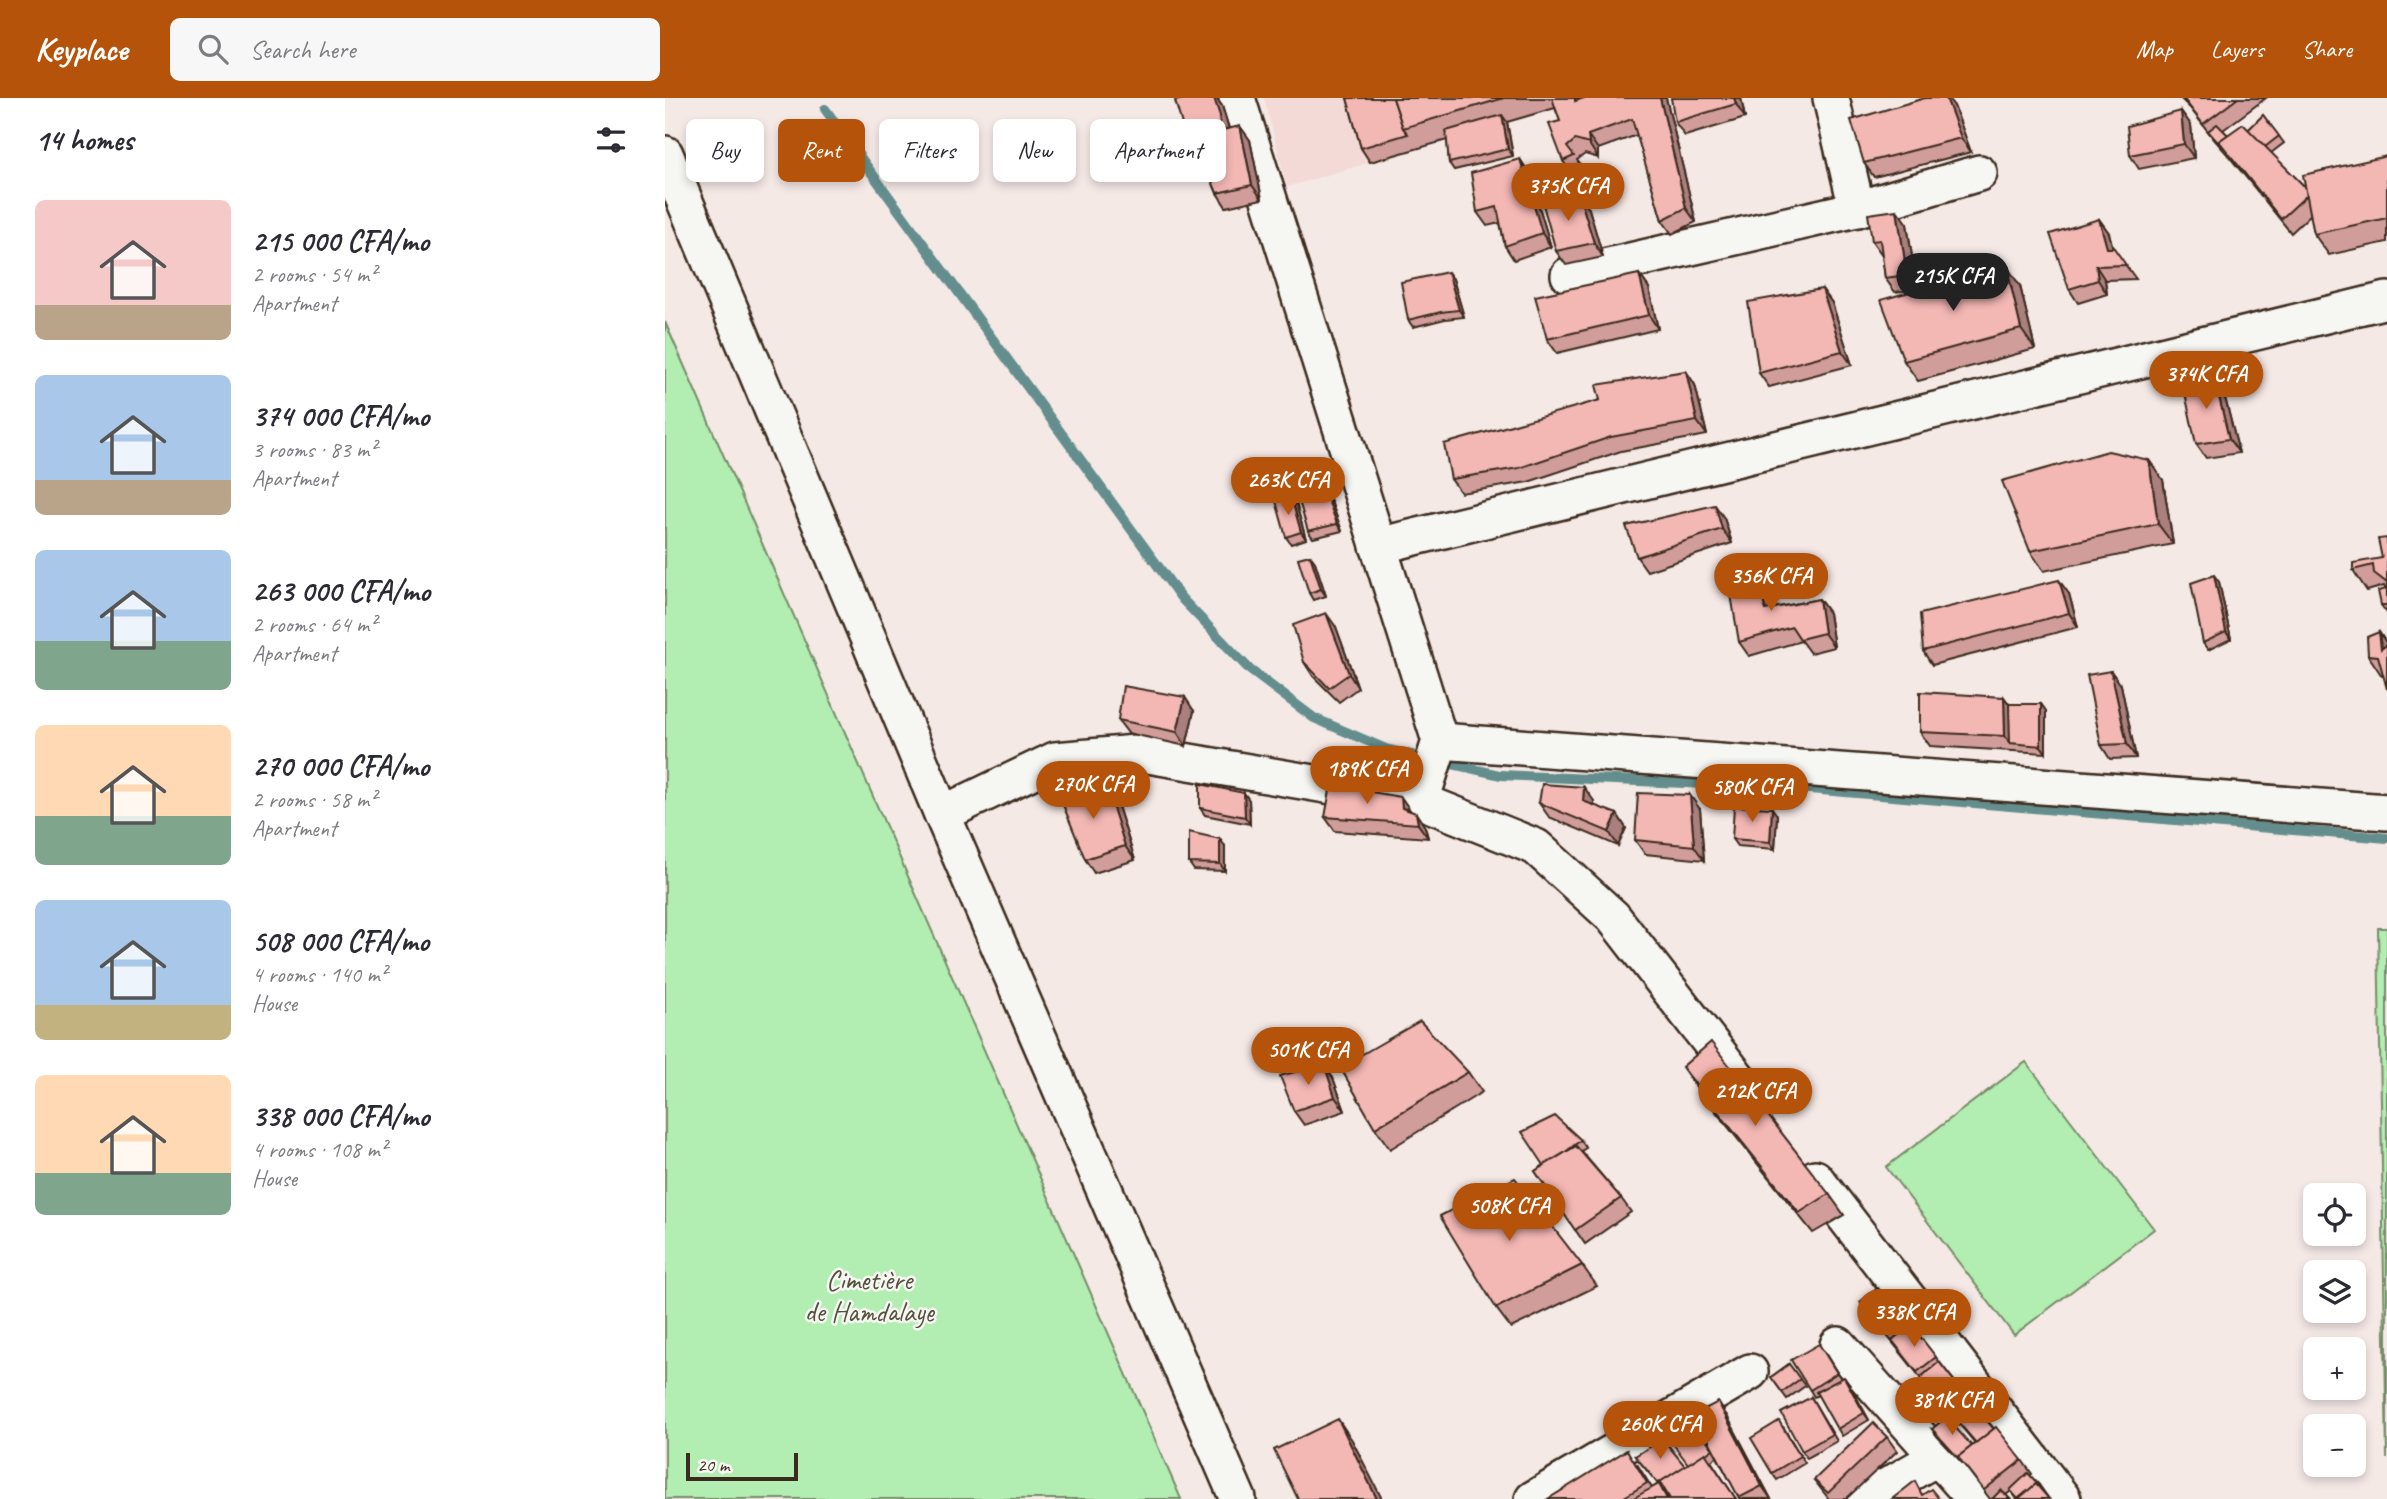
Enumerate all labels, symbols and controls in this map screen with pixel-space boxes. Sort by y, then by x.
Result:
search box [170,18,660,81]
text: Keyplace [35,28,128,70]
icon: search [194,30,232,68]
text: Search here [250,33,356,66]
text: Map [2136,34,2173,64]
text: Layers [2211,34,2264,64]
text: Share [2302,34,2352,64]
chip: Buy [686,119,764,182]
chip: Rent [778,119,865,182]
chip: Filters [879,119,979,182]
chip: New [993,119,1076,182]
chip: Apartment [1090,119,1226,182]
text: 14 homes [35,121,133,159]
icon: filters [592,121,630,159]
pin: 375K CFA [1496,164,1640,223]
text: 375K CFA [1527,171,1609,200]
text: 215 000 CFA/mo [252,222,429,260]
icon: home [91,228,175,312]
pin: 215K CFA [1881,254,2025,313]
text: 2 rooms · 54 m² [252,260,376,289]
text: 215K CFA [1912,261,1994,290]
text: Apartment [252,289,337,318]
pin: 374K CFA [2134,352,2278,411]
text: 374K CFA [2165,359,2247,388]
text: 374 000 CFA/mo [252,397,429,435]
icon: home [91,403,175,487]
text: 3 rooms · 83 m² [252,435,376,464]
pin: 263K CFA [1216,458,1360,517]
text: Apartment [252,464,337,493]
text: 263K CFA [1247,465,1329,494]
pin: 356K CFA [1699,554,1843,613]
text: 356K CFA [1730,561,1812,590]
text: 263 000 CFA/mo [252,572,430,610]
icon: home [91,578,175,662]
text: 2 rooms · 64 m² [252,610,376,639]
text: Apartment [252,639,337,668]
pin: 189K CFA [1295,746,1439,806]
text: 270 000 CFA/mo [252,747,429,785]
icon: home [91,753,175,837]
text: 189K CFA [1326,754,1408,783]
pin: 270K CFA [1021,762,1165,821]
pin: 580K CFA [1680,764,1824,824]
text: 270K CFA [1052,769,1134,798]
text: 580K CFA [1711,772,1793,801]
text: 2 rooms · 58 m² [252,785,376,814]
text: Apartment [252,814,337,843]
text: 508 000 CFA/mo [252,922,429,960]
icon: home [91,928,175,1012]
text: 4 rooms · 140 m² [252,960,387,989]
text: House [252,989,297,1018]
pin: 501K CFA [1236,1028,1380,1087]
text: 501K CFA [1267,1035,1349,1064]
pin: 212K CFA [1683,1068,1827,1128]
text: 212K CFA [1714,1076,1796,1105]
text: 338 000 CFA/mo [252,1097,429,1135]
icon: home [91,1103,175,1187]
text: 4 rooms · 108 m² [252,1135,387,1164]
text: House [252,1164,297,1193]
map controls [2303,1183,2366,1477]
button: locate [2303,1183,2366,1246]
pin: 508K CFA [1437,1184,1581,1243]
text: 508K CFA [1468,1191,1550,1220]
button: layers [2303,1260,2366,1323]
park label: Cimetière de Hamdalaye [804,1262,935,1329]
pin: 338K CFA [1842,1290,1986,1349]
text: 338K CFA [1873,1297,1955,1326]
button: + [2303,1337,2366,1400]
pin: 381K CFA [1880,1378,2024,1437]
text: 381K CFA [1911,1385,1993,1414]
pin: 260K CFA [1588,1402,1732,1461]
text: 260K CFA [1619,1409,1701,1438]
button: − [2303,1414,2366,1477]
scale bar [686,1450,798,1482]
text: 20 m [697,1453,729,1477]

